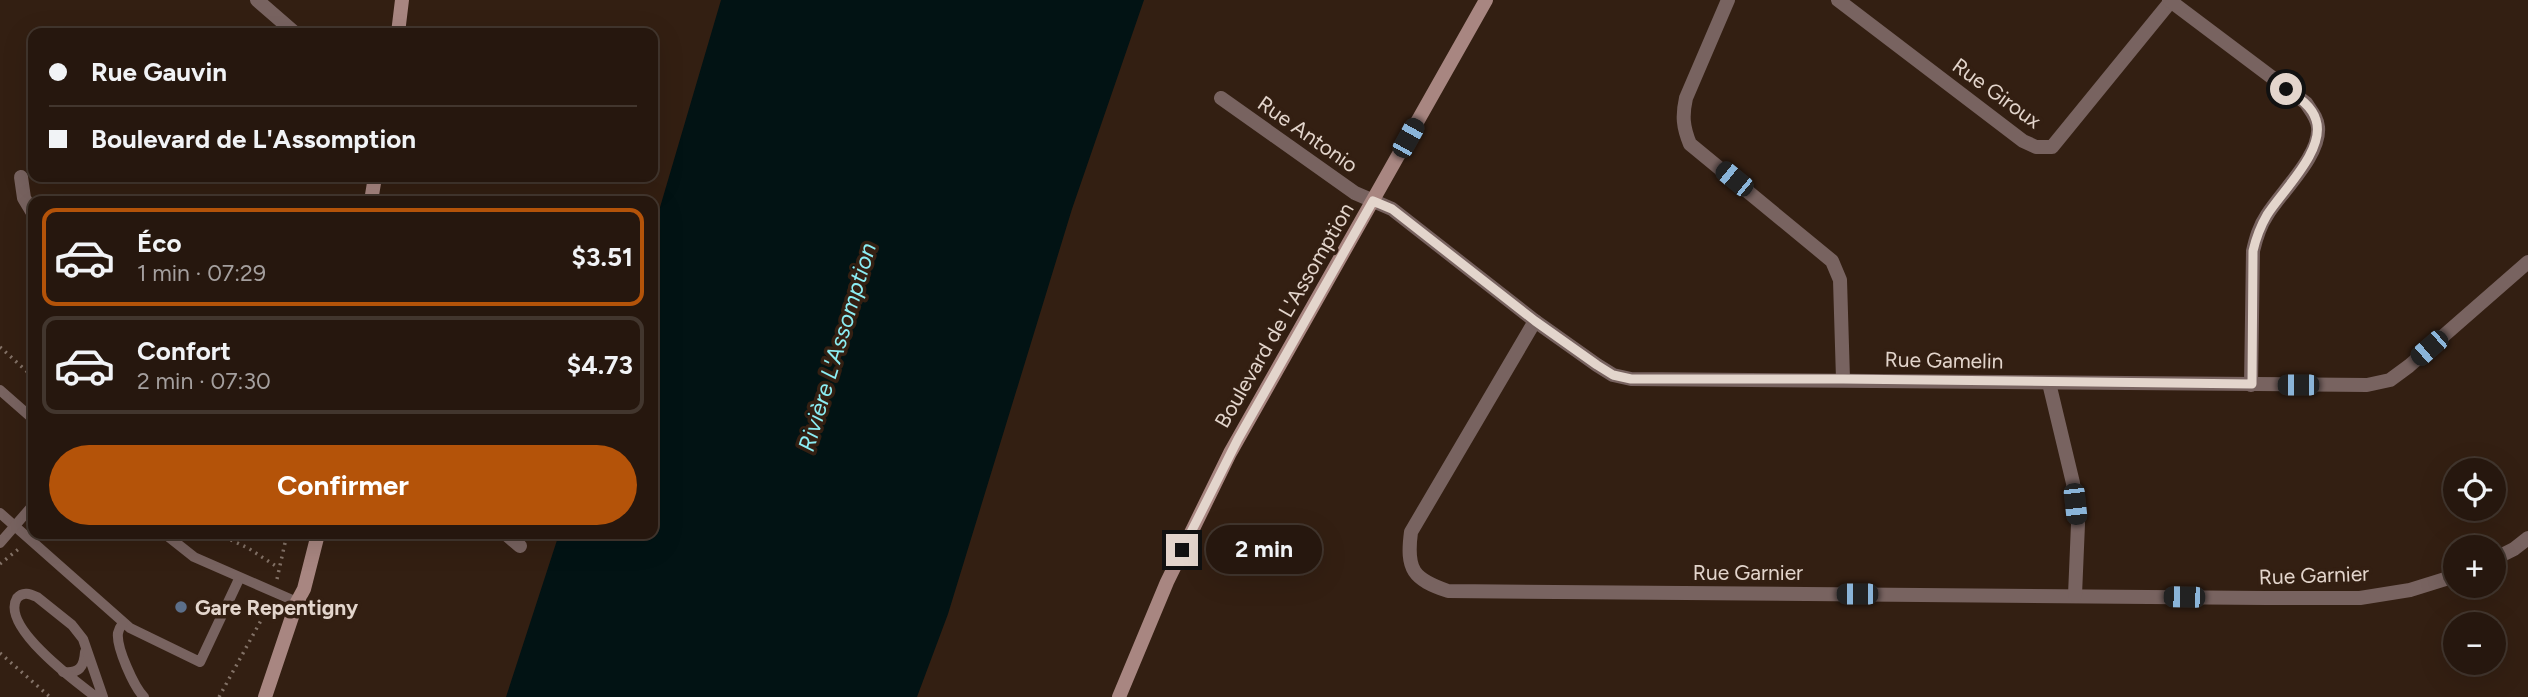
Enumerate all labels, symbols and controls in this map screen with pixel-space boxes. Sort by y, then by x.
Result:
street label: Rue Giroux [1948,53,2046,133]
text: Rue Gauvin [91,56,227,88]
route start [2270,73,2302,105]
street label: Rue Antonio [1253,90,1363,178]
car [1389,115,1428,161]
text: Boulevard de L'Assomption [91,123,416,155]
car [1712,158,1757,200]
street label: Boulevard de L'Assomption [1209,198,1359,432]
icon: car [53,226,116,289]
text: Éco [137,227,182,259]
water label: Rivière L'Assomption [792,239,882,455]
text: $3.51 [572,241,633,273]
text: 1 min · 07:29 [137,259,266,287]
car [2407,326,2452,370]
icon: car [53,334,116,397]
text: Confort [137,335,231,367]
street label: Rue Gamelin [1884,346,2004,374]
text: $4.73 [567,349,633,381]
text: 2 min · 07:30 [137,367,271,395]
car [2278,375,2320,396]
button: Confirmer [49,445,637,525]
map controls [2443,458,2506,675]
button: locate [2443,458,2506,521]
car [2063,482,2088,526]
callout: 2 min [1206,526,1322,574]
route end [1166,534,1198,566]
text: 2 min [1235,535,1293,563]
button: + [2443,535,2506,598]
street label: Rue Garnier [1693,560,1803,585]
street label: Rue Garnier [2258,561,2370,589]
car [1837,584,1879,605]
car [2163,586,2206,608]
place label: Gare Repentigny [195,595,359,620]
marker: Gare Repentigny [173,599,189,615]
button: − [2443,612,2506,675]

